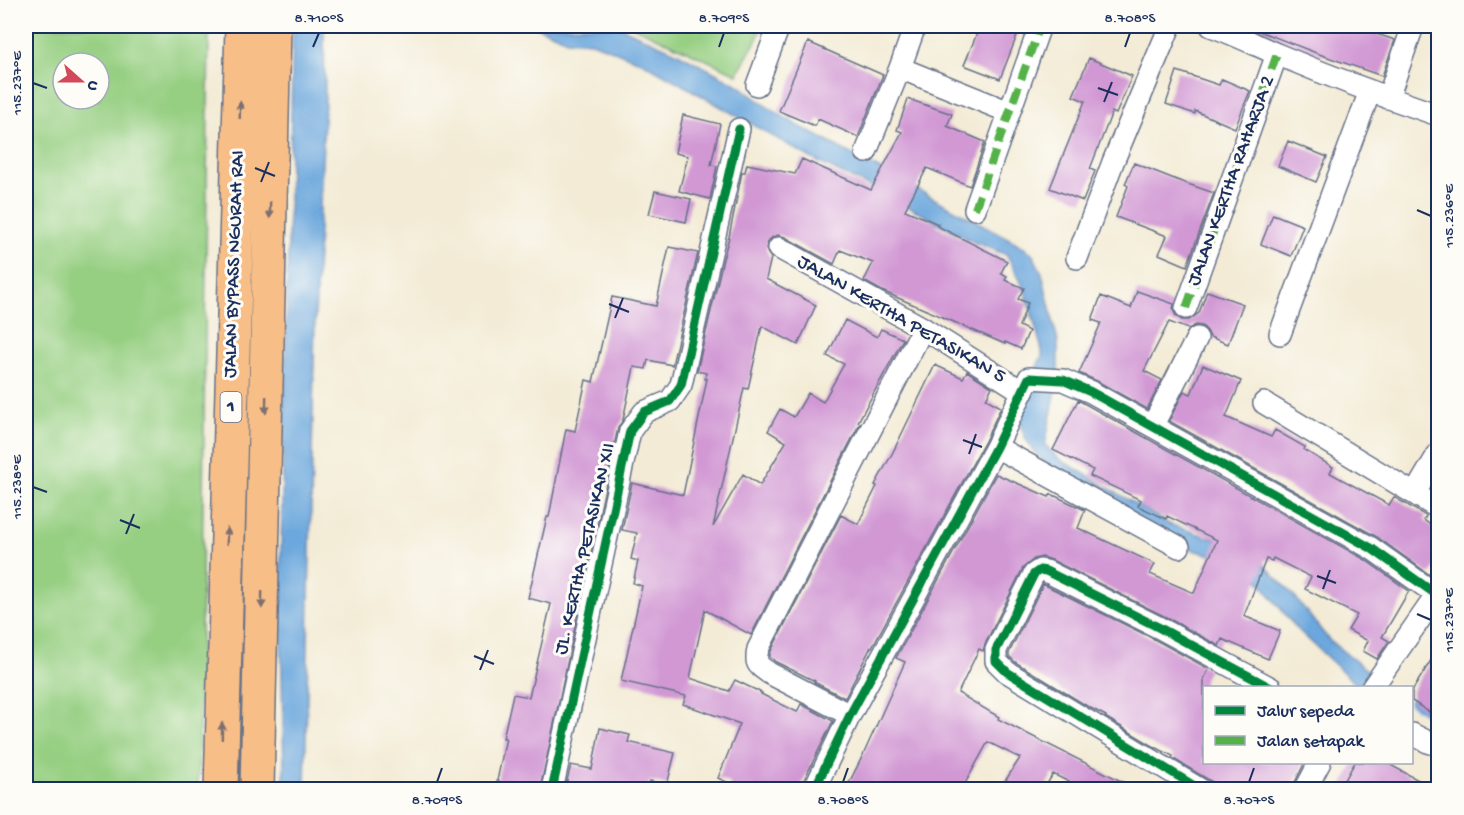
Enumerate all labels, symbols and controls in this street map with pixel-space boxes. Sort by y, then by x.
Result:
text: 8.710°S [294,10,344,28]
text: 8.709°S [699,10,749,28]
text: 8.708°S [1104,10,1156,28]
text: 115.237°E [9,50,27,116]
north arrow [51,51,111,111]
street label: JALAN KERTHA RAHARJA 2 [1183,73,1281,289]
text: U [81,77,102,94]
one-way arrow [235,101,244,120]
street label: JALAN BYPASS NGURAH RAI [220,150,250,378]
text: 115.236°E [1441,184,1459,249]
one-way arrow [266,200,275,219]
street label: JALAN KERTHA PETASIKAN 5 [793,251,1009,389]
road number: 1 [220,392,242,422]
one-way arrow [261,395,271,414]
street label: JL. KERTHA PETASIKAN XII [550,441,622,657]
text: 115.238°E [9,454,27,520]
one-way arrow [222,527,232,546]
text: 115.237°E [1441,587,1459,653]
one-way arrow [257,590,266,609]
legend [1203,686,1413,764]
text: Jalur sepeda [1257,702,1355,723]
one-way arrow [218,722,227,741]
text: Jalan setapak [1257,732,1365,753]
text: 8.709°S [412,792,462,810]
text: 8.708°S [817,792,869,810]
text: 8.707°S [1224,792,1274,810]

